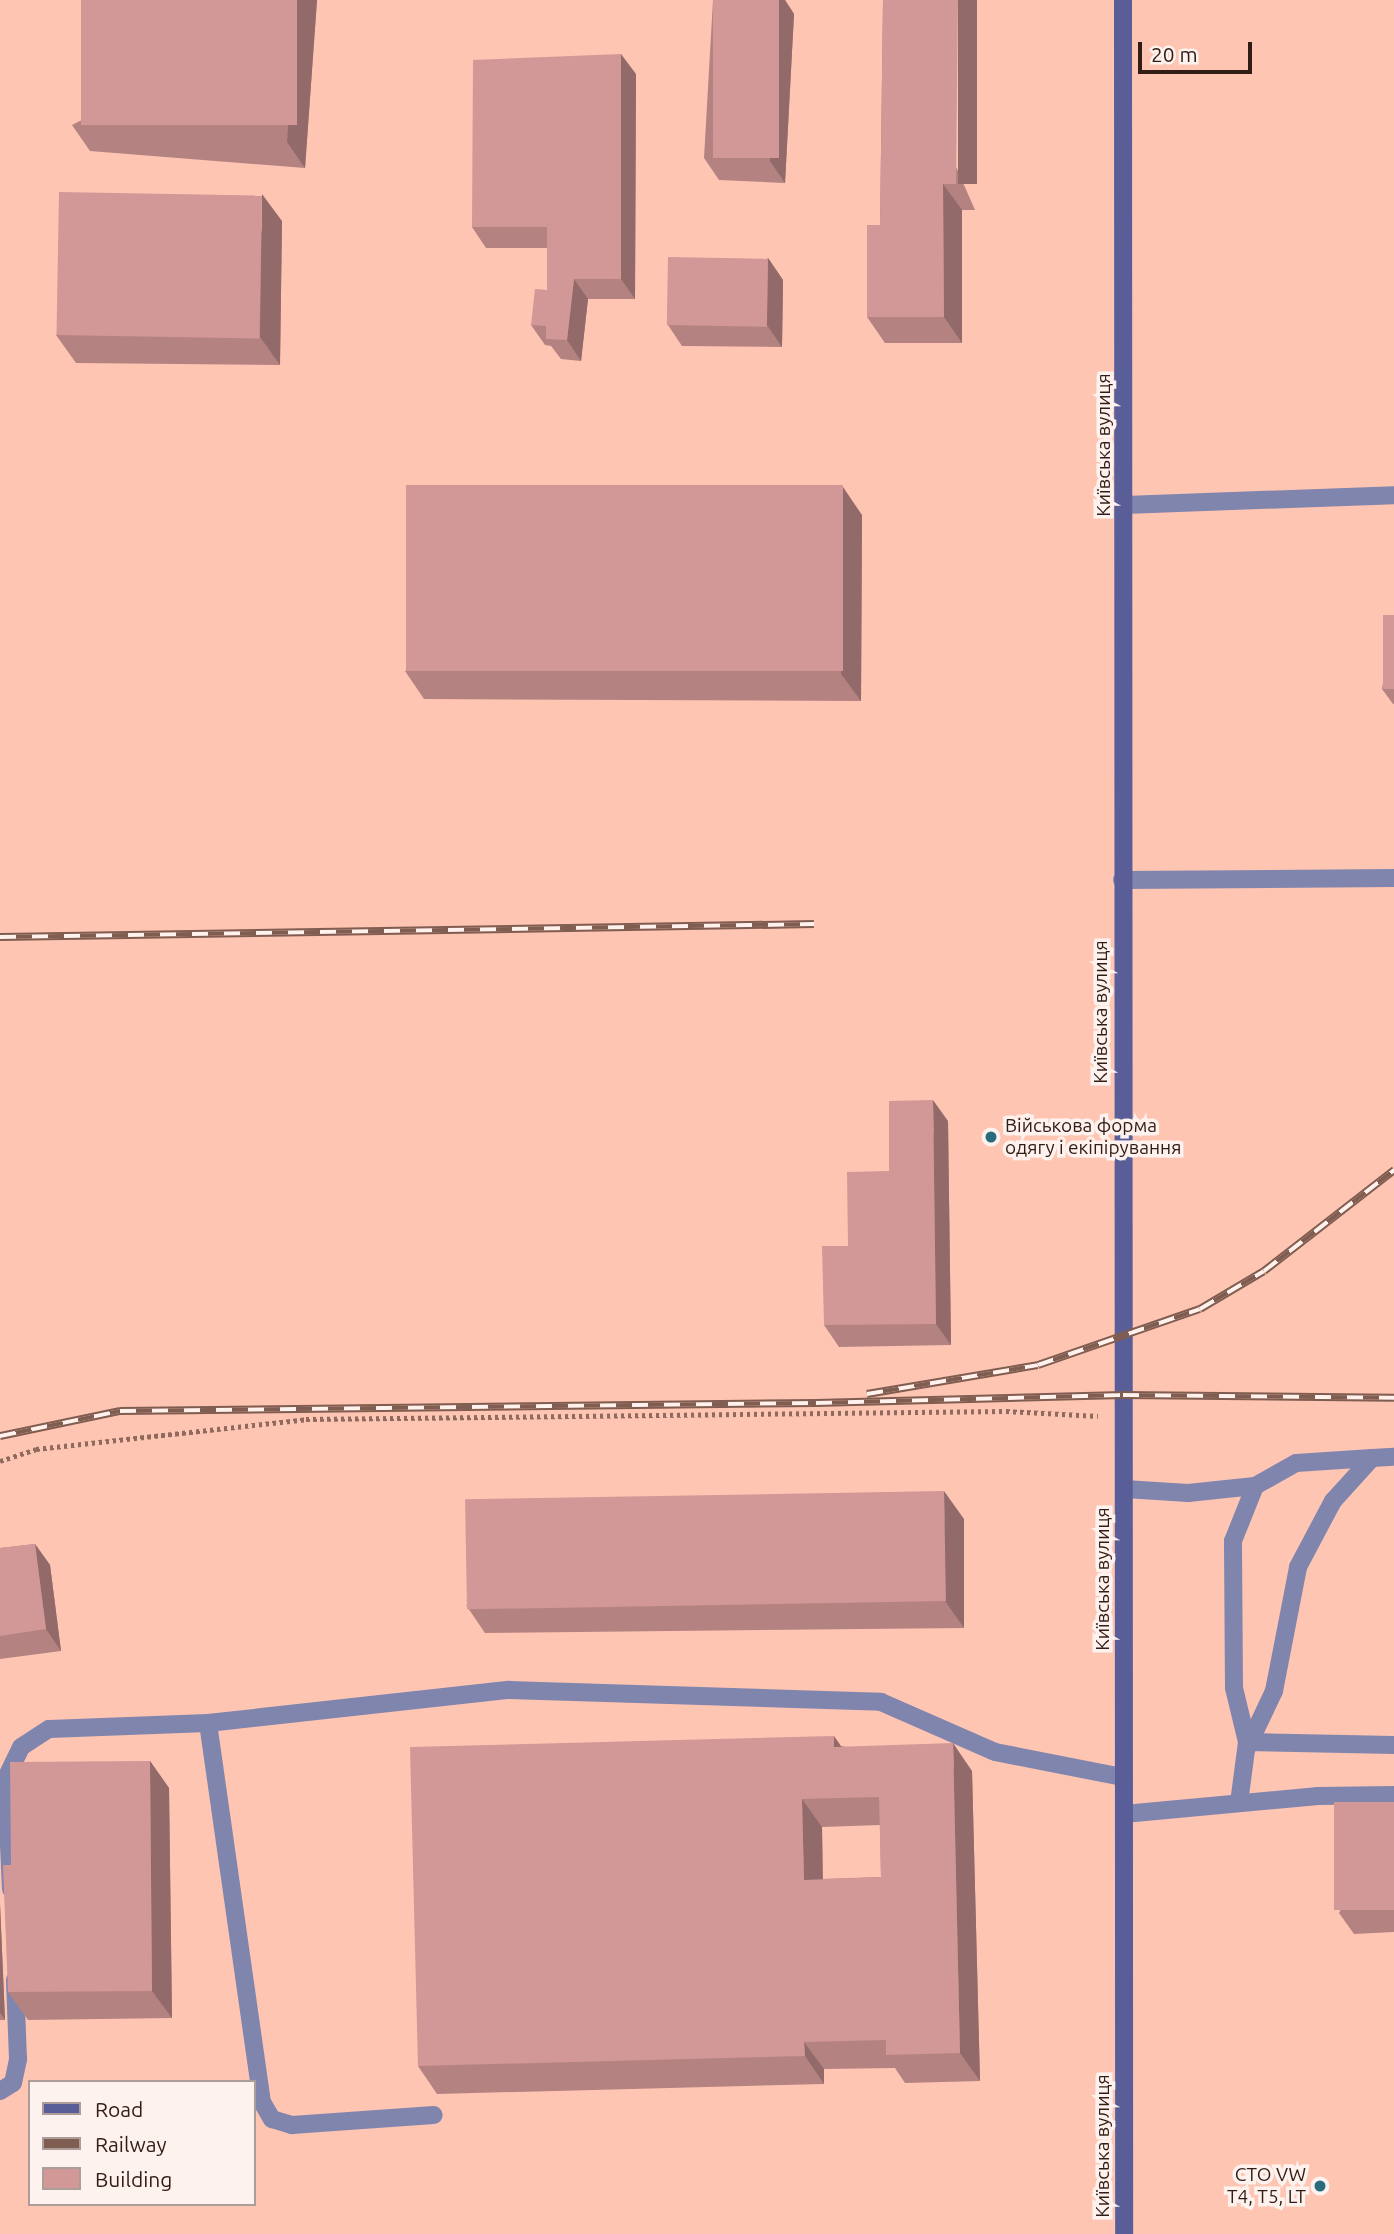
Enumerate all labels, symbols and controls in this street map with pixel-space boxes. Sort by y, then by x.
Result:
scale bar [1142,28,1256,72]
text: 20 m [1151,42,1198,66]
street label: Київська вулиця [1093,373,1115,517]
street label: Київська вулиця [1090,940,1112,1084]
place label: Військова форма одягу і екіпірування [1005,1115,1181,1159]
marker: Військова форма одягу і екіпірування [983,1129,999,1145]
street label: Київська вулиця [1092,1507,1114,1651]
street label: Київська вулиця [1092,2074,1114,2218]
legend [28,2080,256,2206]
text: Road [95,2097,143,2121]
text: Railway [95,2132,167,2156]
place label: СТО VW T4, T5, LT [1227,2164,1306,2208]
text: Building [95,2167,172,2191]
marker: СТО VW T4, T5, LT [1312,2178,1328,2194]

